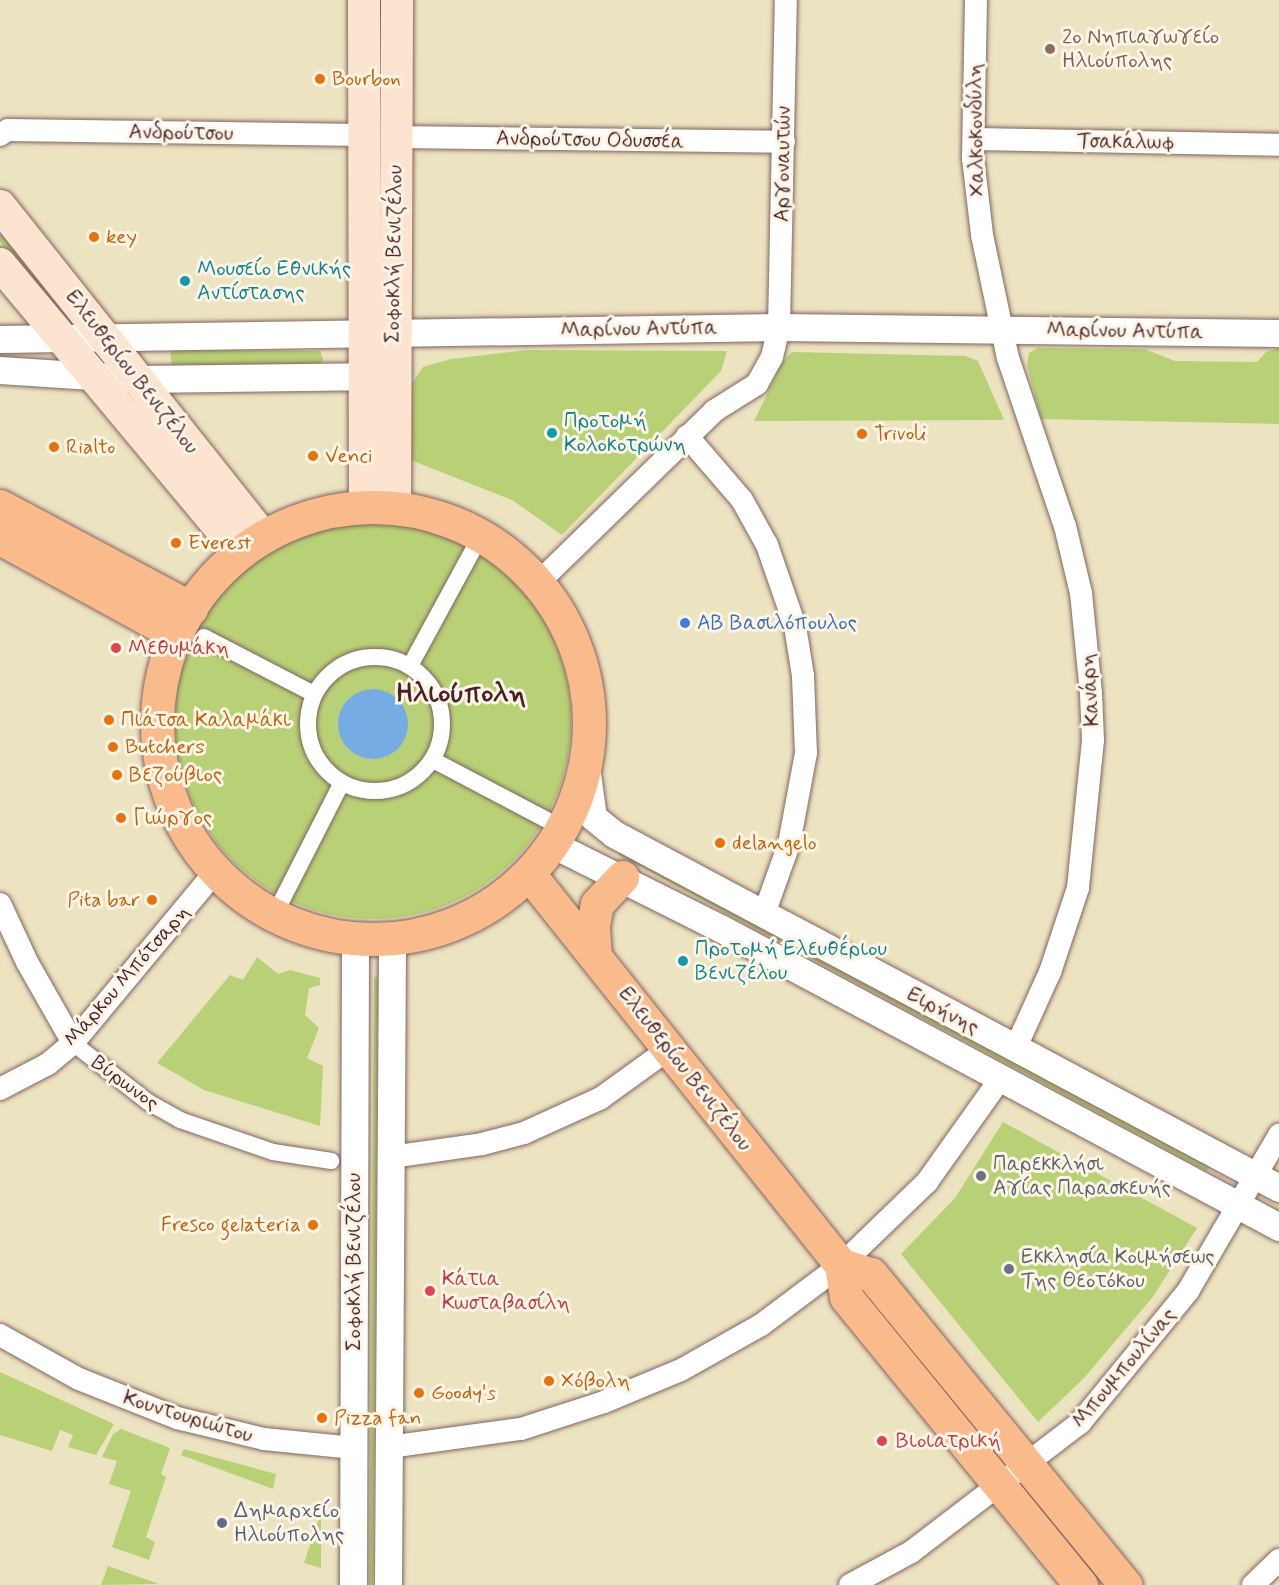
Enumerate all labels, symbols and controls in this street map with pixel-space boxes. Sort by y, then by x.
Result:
place label: 2ο Νηπιαγωγείο Ηλιούπολης [1062,24,1219,74]
marker: 2ο Νηπιαγωγείο Ηλιούπολης [1043,42,1057,56]
street label: Χαλκοκονδύλη [962,63,990,197]
place label: Bourbon [332,66,401,92]
marker: Bourbon [313,72,327,86]
street label: Αργοναυτών [769,106,797,222]
street label: Ανδρούτσου [128,119,234,147]
street label: Ανδρούτσου Οδυσσέα [496,126,684,154]
street label: Τσακάλωφ [1077,129,1175,155]
street label: Σοφοκλή Βενιζέλου [380,165,408,343]
place label: key [106,224,137,250]
marker: key [87,230,101,244]
place label: Μουσείο Εθνικής Αντίστασης [197,256,351,306]
marker: Μουσείο Εθνικής Αντίστασης [178,274,192,288]
street label: Ελευθερίου Βενιζέλου [60,285,204,459]
street label: Μαρίνου Αντύπα [560,315,718,343]
street label: Μαρίνου Αντύπα [1046,317,1204,345]
place label: Προτομή Κολοκοτρώνη [564,408,686,458]
place label: Trivoli [874,421,926,447]
marker: Προτομή Κολοκοτρώνη [545,426,559,440]
marker: Trivoli [855,427,869,441]
place label: Rialto [66,434,115,460]
marker: Rialto [47,440,61,454]
place label: Venci [325,443,373,469]
marker: Venci [306,449,320,463]
place label: Everest [188,530,251,556]
marker: Everest [169,536,183,550]
place label: ΑΒ Βασιλόπουλος [697,610,857,636]
marker: ΑΒ Βασιλόπουλος [678,616,692,630]
place label: Μεθυμάκη [128,635,229,661]
marker: Μεθυμάκη [109,641,123,655]
street label: Κανάρη [1075,653,1105,727]
district label: Ηλιούπολη [396,679,526,711]
place label: Πιάτσα Καλαμάκι [121,707,291,733]
marker: Πιάτσα Καλαμάκι [102,713,116,727]
place label: Butchers [125,734,205,760]
marker: Butchers [106,740,120,754]
place label: Βεζούβιος [129,762,222,788]
marker: Βεζούβιος [110,768,124,782]
place label: Γιώργος [133,805,212,831]
marker: Γιώργος [114,811,128,825]
place label: delangelo [732,830,817,856]
marker: delangelo [713,836,727,850]
place label: Pita bar [70,887,140,913]
marker: Pita bar [145,893,159,907]
street label: Μάρκου Μπότσαρη [59,900,195,1052]
place label: Προτομή Ελευθέριου Βενιζέλου [695,936,887,986]
marker: Προτομή Ελευθέριου Βενιζέλου [676,954,690,968]
street label: Ελευθερίου Βενιζέλου [613,982,757,1156]
street label: Ειρήνης [903,982,983,1040]
street label: Βύρωνος [86,1050,164,1116]
place label: Παρεκκλήσι Αγίας Παρασκευής [993,1151,1171,1201]
marker: Παρεκκλήσι Αγίας Παρασκευής [974,1169,988,1183]
street label: Σοφοκλή Βενιζέλου [341,1173,367,1351]
place label: Fresco gelateria [165,1212,301,1238]
marker: Fresco gelateria [306,1218,320,1232]
place label: Εκκλησία Κοιμήσεως Της Θεοτόκου [1021,1244,1215,1294]
marker: Εκκλησία Κοιμήσεως Της Θεοτόκου [1002,1262,1016,1276]
place label: Κάτια Κωσταβασίλη [442,1266,570,1316]
marker: Κάτια Κωσταβασίλη [423,1284,437,1298]
street label: Μπουμπουλίνας [1067,1303,1181,1433]
place label: Χόβολη [561,1368,630,1394]
marker: Χόβολη [542,1374,556,1388]
place label: Goody's [431,1380,496,1406]
street label: Κουντουριώτου [120,1385,256,1449]
marker: Goody's [412,1386,426,1400]
place label: Pizza fan [334,1405,420,1431]
marker: Pizza fan [315,1411,329,1425]
place label: Βιοιατρική [896,1428,1001,1454]
marker: Βιοιατρική [873,1432,891,1450]
place label: Δημαρχείο Ηλιούπολης [234,1498,344,1548]
marker: Δημαρχείο Ηλιούπολης [215,1516,229,1530]

